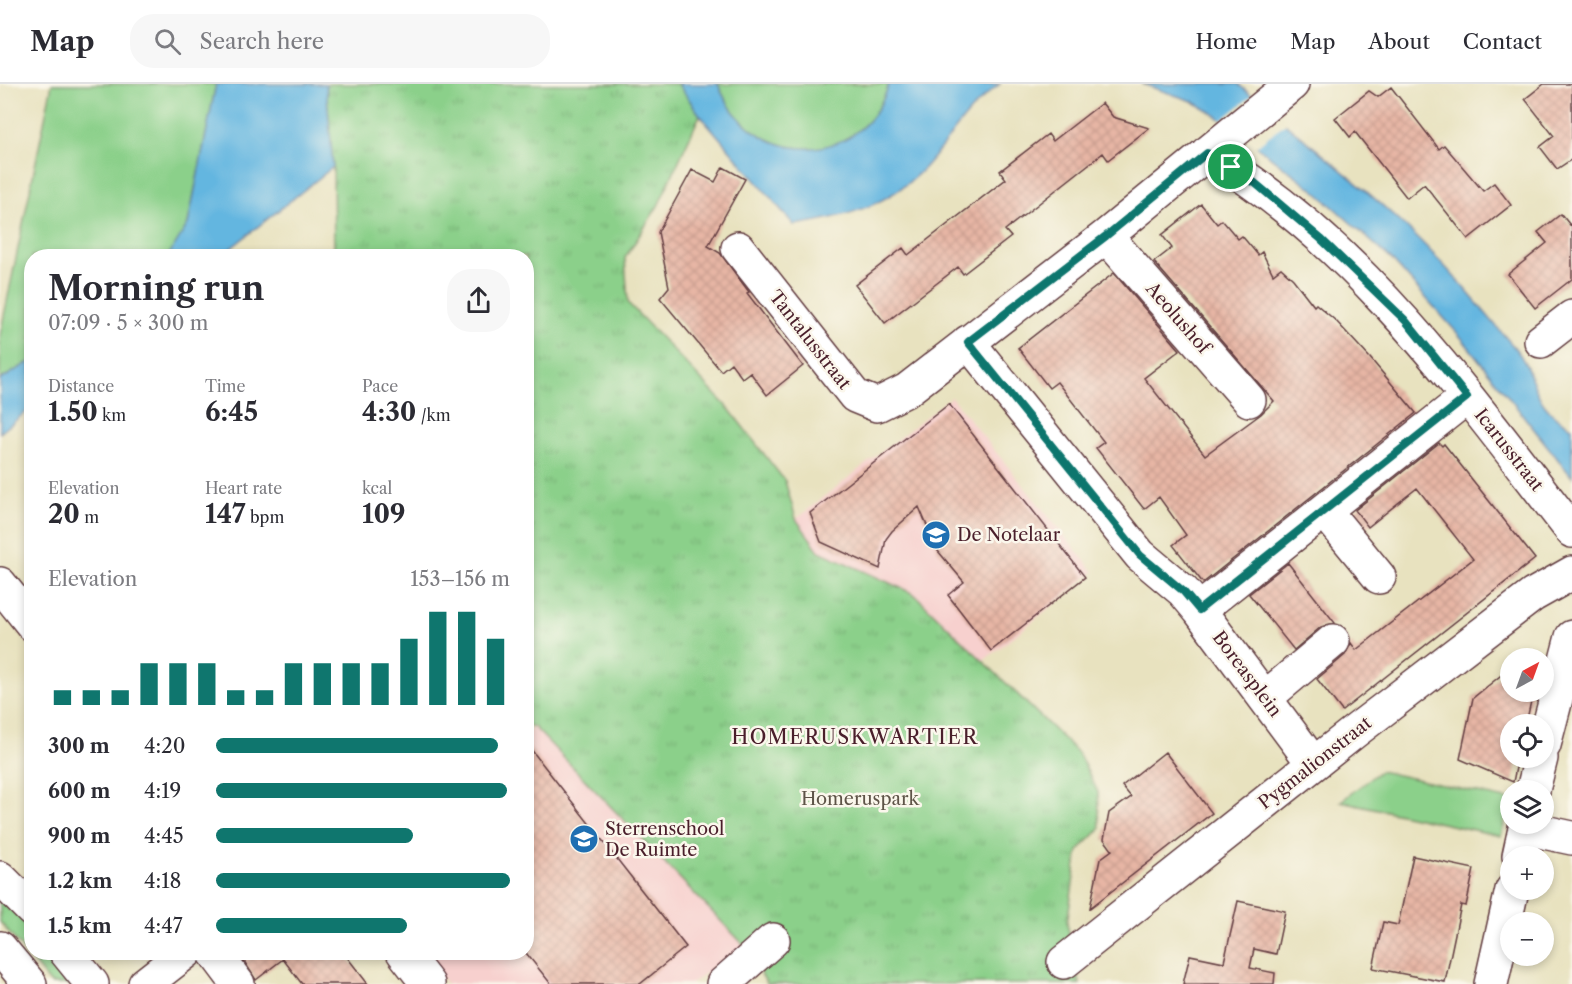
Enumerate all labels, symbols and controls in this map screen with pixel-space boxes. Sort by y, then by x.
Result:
search box [130,14,550,68]
text: Map [30,24,94,58]
icon: search [151,25,184,58]
text: Search here [199,28,324,55]
text: Home [1196,29,1257,54]
text: Map [1290,29,1335,54]
text: About [1368,29,1430,54]
text: Contact [1463,29,1542,54]
pin [1205,141,1256,192]
icon: arrive [1214,150,1247,183]
text: Morning run [48,268,264,309]
button: share [447,269,510,332]
street label: Aeolushof [1140,277,1217,360]
street label: Tantalusstraat [765,286,856,394]
text: 07:09 · 5 × 300 m [48,311,208,335]
text: Distance [48,376,114,396]
text: Time [205,376,245,396]
text: Pace [362,376,398,396]
text: 1.50 [48,396,98,428]
text: 6:45 [205,396,258,428]
text: 4:30 [362,396,416,428]
street label: Icarusstraat [1470,404,1548,496]
text: km [98,405,126,425]
text: /km [416,405,451,425]
text: Elevation [48,478,119,498]
text: Heart rate [205,478,282,498]
text: kcal [362,478,392,498]
text: 20 [48,498,80,530]
text: 147 [205,498,246,530]
text: 109 [362,498,406,530]
text: m [80,507,99,527]
text: bpm [246,507,284,527]
school or university icon: De Notelaar [920,519,952,551]
place label: De Notelaar [957,524,1061,546]
text: Elevation [48,567,137,591]
text: 153–156 m [410,567,510,591]
street label: Boreasplein [1208,627,1286,721]
north arrow [1500,648,1554,702]
map controls [1500,648,1554,966]
street label: Pygmalionstraat [1254,712,1376,814]
button: locate [1500,714,1554,768]
district label: HOMERUSKWARTIER [731,725,979,749]
text: 300 m [48,734,110,758]
text: 4:20 [144,734,185,758]
text: 600 m [48,779,110,803]
text: 4:19 [144,779,181,803]
button: layers [1500,780,1554,834]
park label: Homeruspark [801,788,921,810]
place label: Sterrenschool De Ruimte [605,818,724,861]
school or university icon: Sterrenschool De Ruimte [568,823,600,855]
text: 900 m [48,824,110,848]
text: 4:45 [144,824,184,848]
button: + [1500,846,1554,900]
text: 1.2 km [48,869,112,893]
text: 4:18 [144,869,181,893]
button: − [1500,912,1554,966]
text: 1.5 km [48,914,112,938]
text: 4:47 [144,914,183,938]

